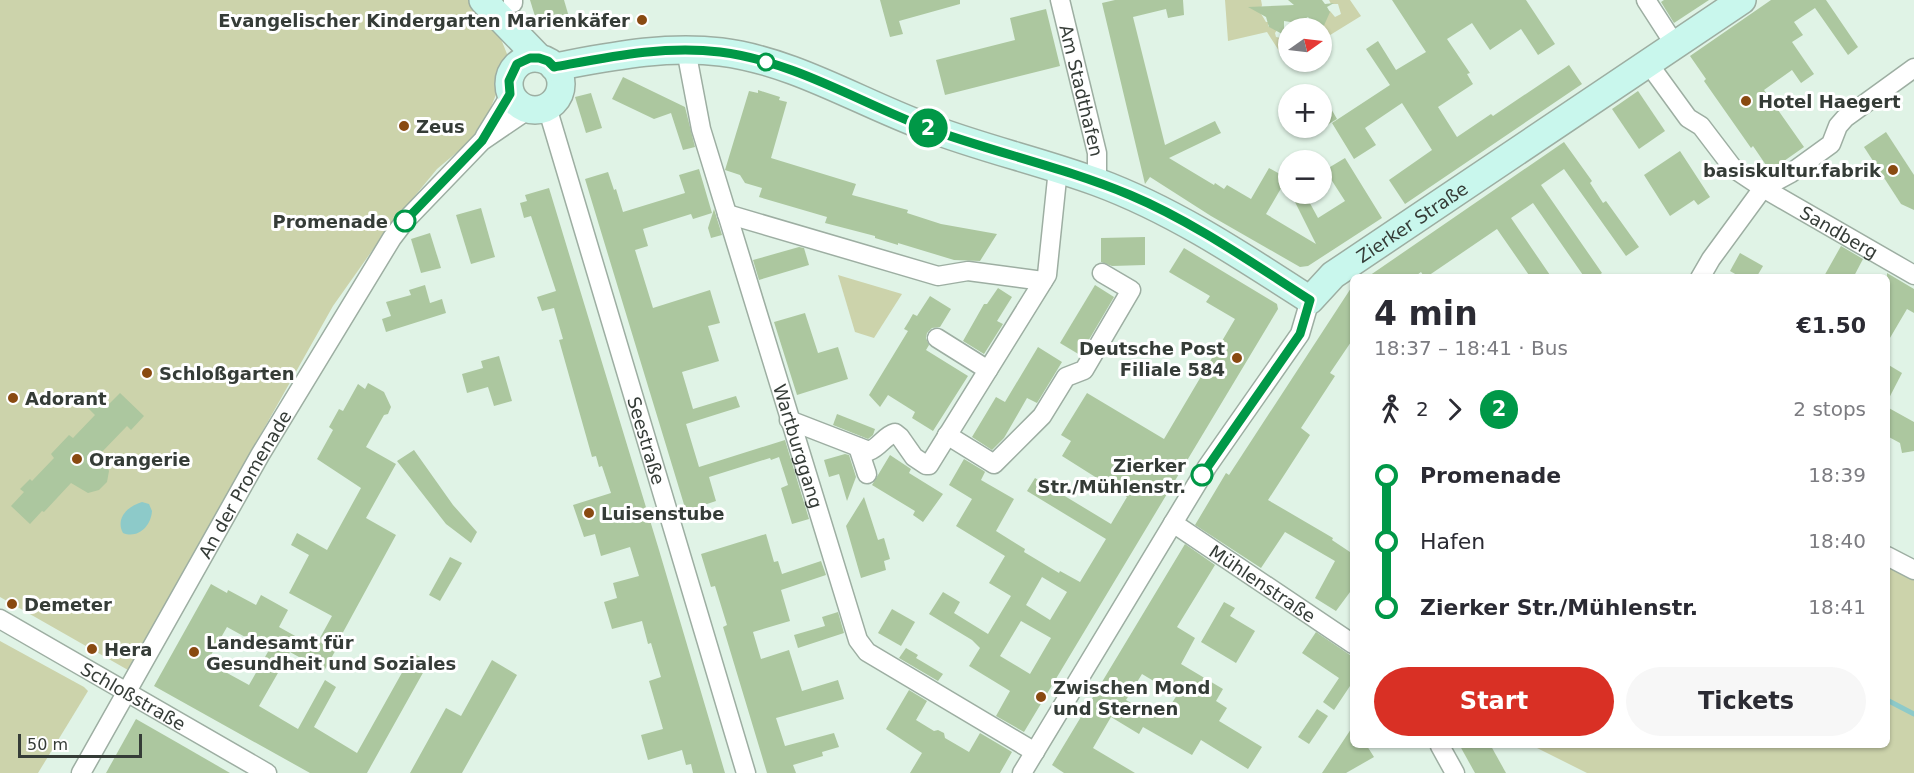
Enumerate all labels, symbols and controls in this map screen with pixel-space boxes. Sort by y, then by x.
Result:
place label: Evangelischer Kindergarten Marienkäfer [218,10,630,31]
marker: Evangelischer Kindergarten Marienkäfer [635,13,649,27]
north arrow [1278,18,1332,72]
map controls [1278,18,1332,204]
street label: Am Stadthafen [1056,22,1108,158]
unlabelled marker [757,53,775,71]
button: + [1278,84,1332,138]
place label: Hotel Haegert [1758,91,1901,112]
marker: Hotel Haegert [1739,94,1753,108]
line badge: 2 [908,108,948,148]
place label: Zeus [416,116,465,137]
text: 2 [921,116,935,140]
marker: Zeus [397,119,411,133]
button: − [1278,150,1332,204]
place label: basiskultur.fabrik [1703,160,1882,181]
marker: basiskultur.fabrik [1886,163,1900,177]
street label: Zierker Straße [1352,177,1471,267]
street label: Sandberg [1796,201,1882,263]
marker: Promenade [394,210,416,232]
place label: Promenade [273,211,388,232]
text: 4 min [1374,294,1478,333]
text: €1.50 [1796,313,1866,338]
text: 18:37 – 18:41 · Bus [1374,336,1568,360]
place label: Deutsche Post Filiale 584 [1079,338,1225,380]
marker: Deutsche Post Filiale 584 [1230,351,1244,365]
place label: Schloßgarten [159,363,294,384]
marker: Schloßgarten [140,366,154,380]
street label: Wartburggang [769,381,827,511]
place label: Adorant [25,388,107,409]
marker: Adorant [6,391,20,405]
icon: walk [1374,393,1407,426]
icon: forward [1438,393,1471,426]
street label: Seestraße [624,394,670,487]
text: 2 [1416,397,1429,421]
text: 2 [1492,397,1506,421]
text: 2 stops [1793,397,1866,421]
street label: An der Promenade [194,406,295,562]
place label: Orangerie [89,449,191,470]
marker: Orangerie [70,452,84,466]
place label: Zierker Str./Mühlenstr. [1038,455,1186,497]
text: Promenade [1420,463,1561,488]
text: 18:39 [1808,463,1866,487]
marker: Zierker Str./Mühlenstr. [1191,464,1213,486]
place label: Luisenstube [601,503,724,524]
marker: Luisenstube [582,506,596,520]
text: Hafen [1420,529,1485,554]
text: 18:40 [1808,529,1866,553]
street label: Mühlenstraße [1206,540,1320,626]
place label: Demeter [24,594,112,615]
text: Zierker Str./Mühlenstr. [1420,595,1698,620]
text: 18:41 [1808,595,1866,619]
marker: Demeter [5,597,19,611]
place label: Landesamt für Gesundheit und Soziales [206,632,456,674]
place label: Hera [104,639,152,660]
marker: Hera [85,642,99,656]
marker: Landesamt für Gesundheit und Soziales [187,645,201,659]
street label: Schloßstraße [77,658,190,734]
button: Start [1374,667,1614,736]
button: Tickets [1626,667,1866,736]
place label: Zwischen Mond und Sternen [1053,677,1210,719]
marker: Zwischen Mond und Sternen [1034,690,1048,704]
scale bar [18,731,142,758]
text: 50 m [27,735,68,754]

